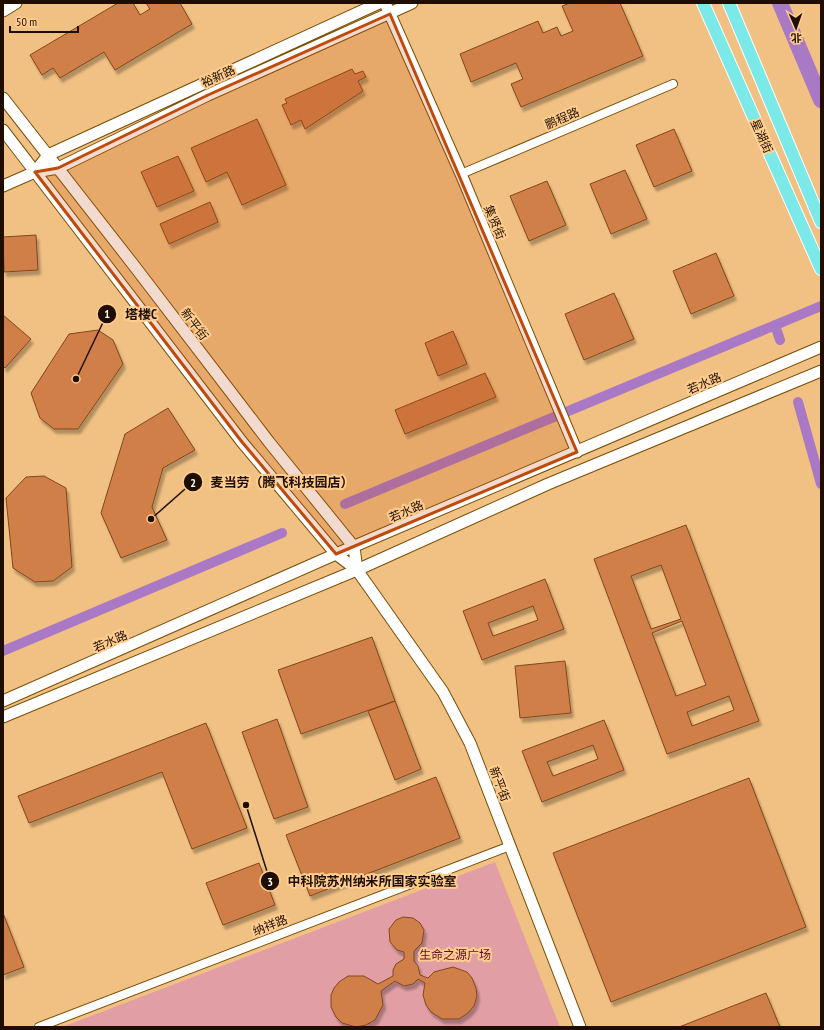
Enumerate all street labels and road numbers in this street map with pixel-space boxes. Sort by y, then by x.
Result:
street label: 裕新路 [198,62,238,90]
street label: 鹏程路 [542,104,582,132]
street label: 星湖街 [748,116,776,156]
street label: 集贤街 [481,202,509,242]
street label: 新平街 [178,305,212,343]
street label: 若水路 [684,369,724,397]
street label: 若水路 [386,497,426,525]
street label: 若水路 [90,627,130,655]
street label: 新平街 [487,765,513,803]
street label: 纳祥路 [251,912,289,938]

